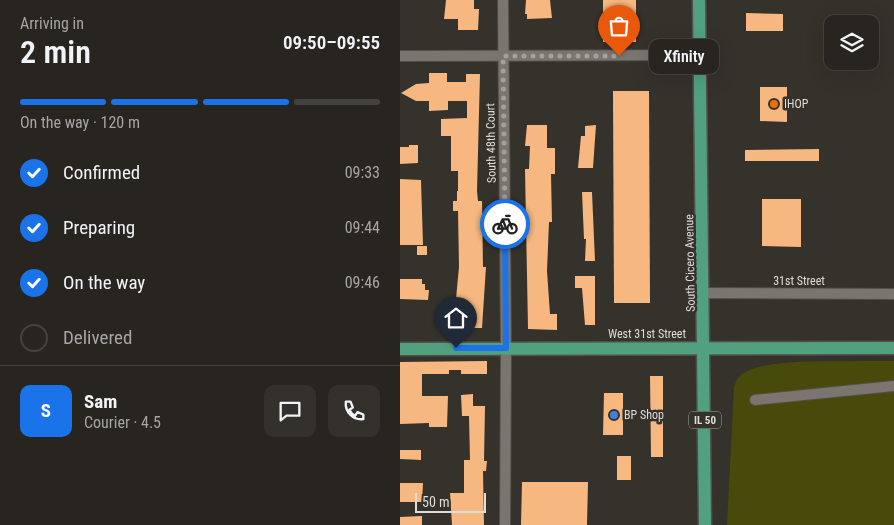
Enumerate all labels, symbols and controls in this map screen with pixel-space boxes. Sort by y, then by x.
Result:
pin [598,5,640,56]
icon: bag [605,12,633,40]
text: Arriving in [20,14,84,33]
map controls [824,15,879,70]
button: layers [824,15,879,70]
text: 09:50–09:55 [283,31,380,54]
text: 2 min [20,33,91,71]
callout: Xfinity [649,38,719,74]
text: Xfinity [663,47,705,66]
place label: IHOP [784,97,809,111]
marker: IHOP [768,98,780,110]
street label: South 48th Court [483,102,499,183]
text: On the way · 120 m [20,113,140,132]
icon: check [20,159,48,187]
text: Confirmed [63,161,140,184]
text: 09:33 [345,163,380,182]
courier [480,199,530,249]
icon: bike [491,210,519,238]
icon: check [20,214,48,242]
street label: South Cicero Avenue [682,214,698,312]
text: Preparing [63,216,135,239]
text: 09:44 [345,218,380,237]
icon: check [20,269,48,297]
text: On the way [63,271,145,294]
text: 09:46 [345,273,380,292]
street label: 31st Street [773,274,825,288]
pin [435,297,477,348]
icon: home [442,304,470,332]
text: Delivered [63,326,132,349]
street label: West 31st Street [608,327,687,341]
button: chat [264,385,316,437]
button: phone [328,385,380,437]
text: Sam [84,390,117,413]
text: S [41,399,51,422]
place label: BP Shop [624,408,664,422]
marker: BP Shop [608,409,620,421]
road number: IL 50 [689,412,721,428]
text: Courier · 4.5 [84,413,161,432]
scale bar [415,490,486,513]
text: 50 m [422,494,450,510]

